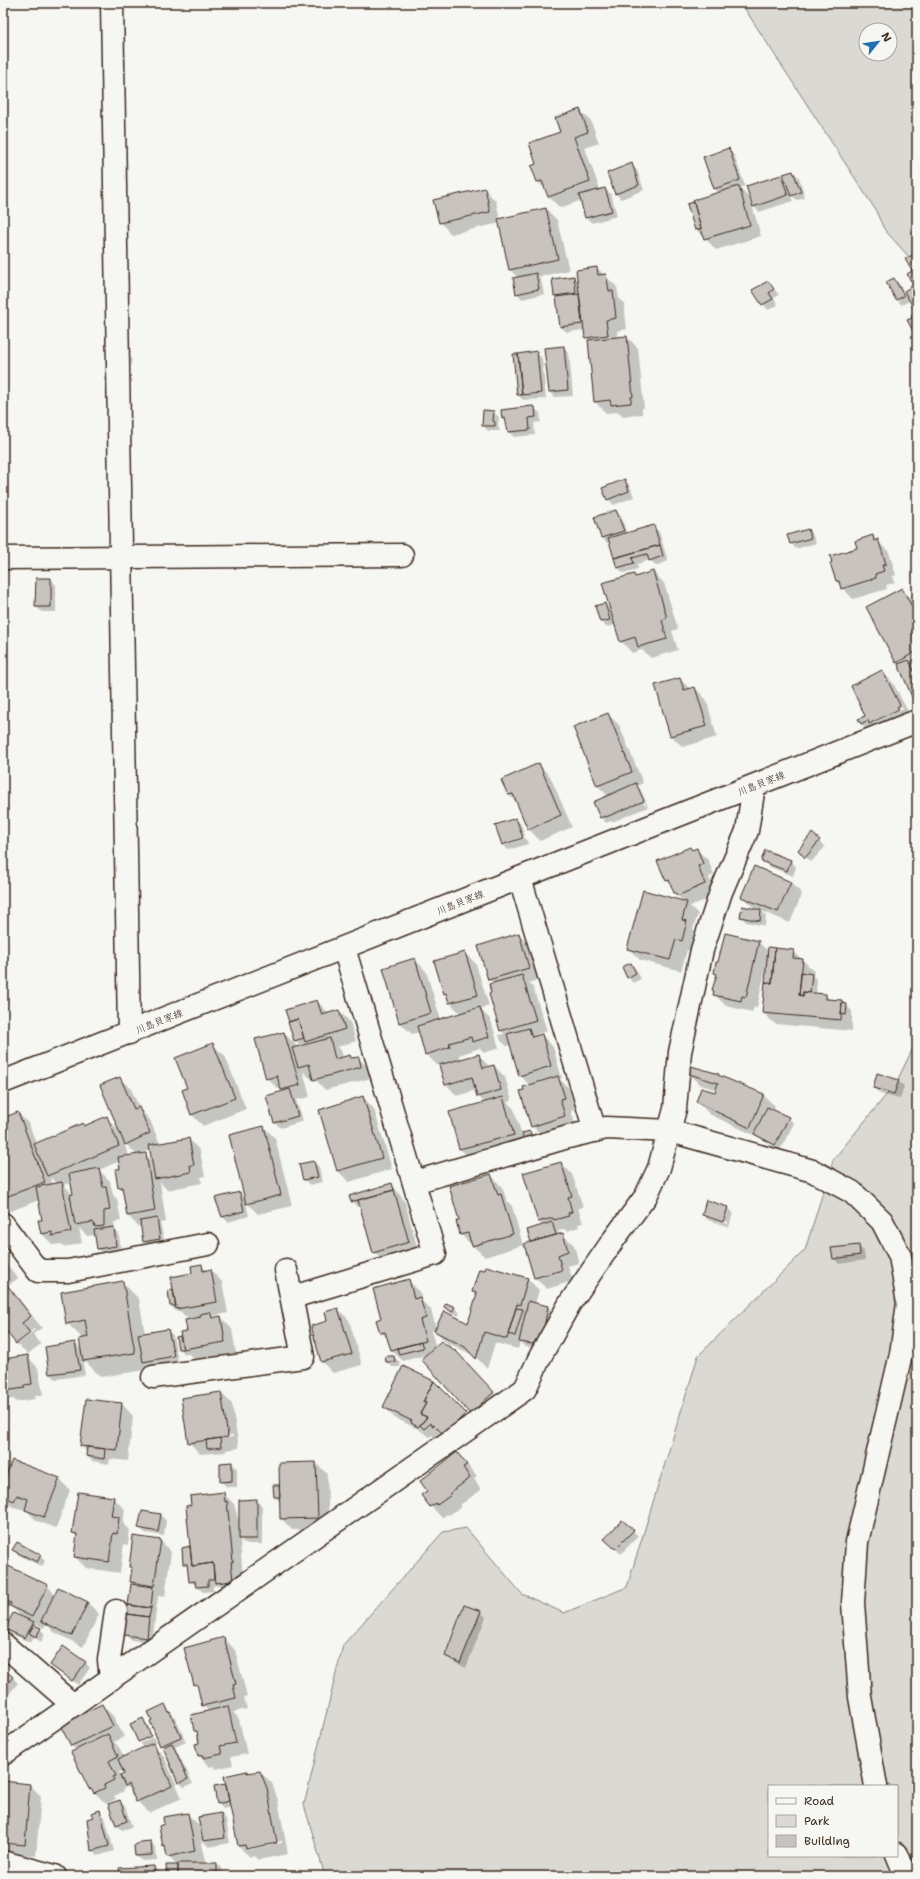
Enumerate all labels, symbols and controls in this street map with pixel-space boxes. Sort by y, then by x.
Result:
north arrow [858,22,898,62]
text: N [878,30,895,45]
street label: 川島貝家線 [736,768,787,799]
street label: 川島貝家線 [435,887,486,918]
street label: 川島貝家線 [134,1006,185,1037]
legend [768,1785,898,1857]
text: Road [804,1793,835,1809]
text: Park [804,1813,830,1829]
text: Building [804,1833,850,1849]

